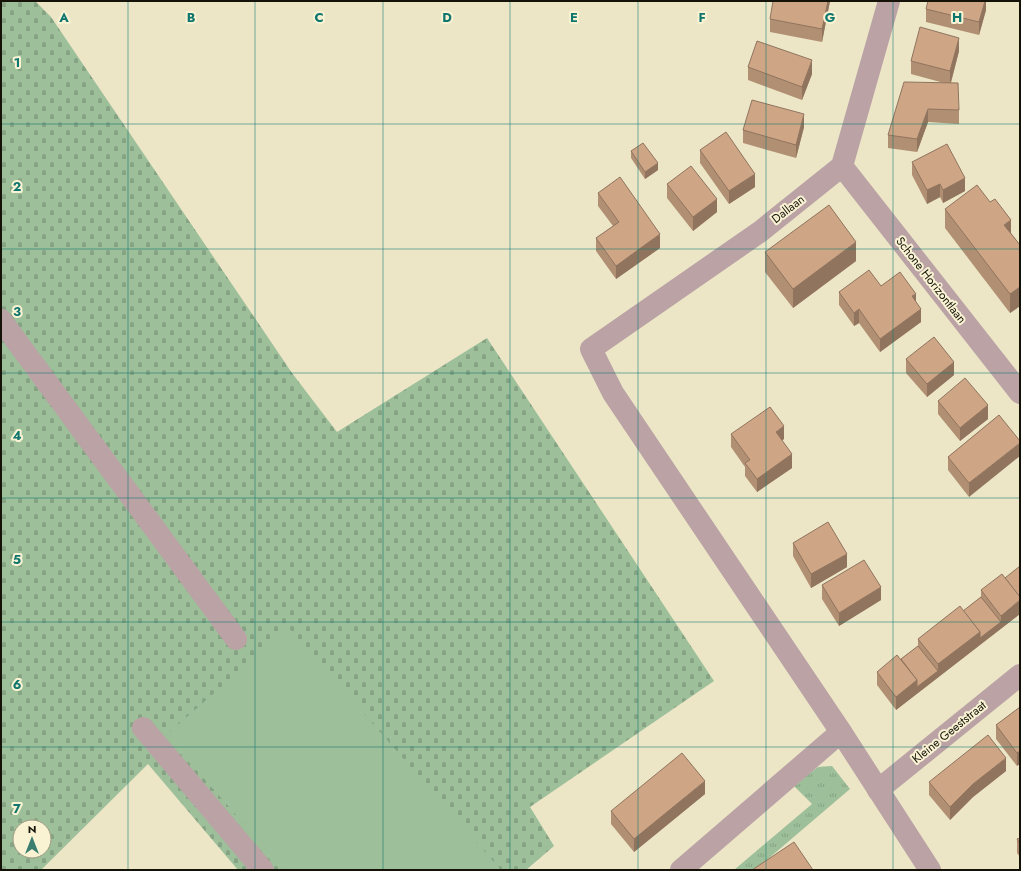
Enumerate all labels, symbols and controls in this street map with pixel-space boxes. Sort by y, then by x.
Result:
text: A [58,8,69,27]
text: B [187,8,196,27]
text: C [314,8,324,27]
text: D [442,8,452,27]
text: E [570,8,578,27]
text: F [698,8,706,27]
text: G [825,8,836,27]
text: H [952,8,962,27]
text: 1 [14,53,20,72]
text: 2 [13,177,21,196]
street label: Dallaan [768,190,808,228]
street label: Schone Horizontlaan [891,233,971,327]
text: 3 [13,302,21,321]
text: 4 [12,426,22,445]
text: 5 [13,550,21,569]
text: 6 [13,675,22,694]
street label: Kleine Geeststraat [908,696,990,767]
text: 7 [13,799,21,818]
north arrow [12,819,52,859]
text: N [28,821,36,837]

